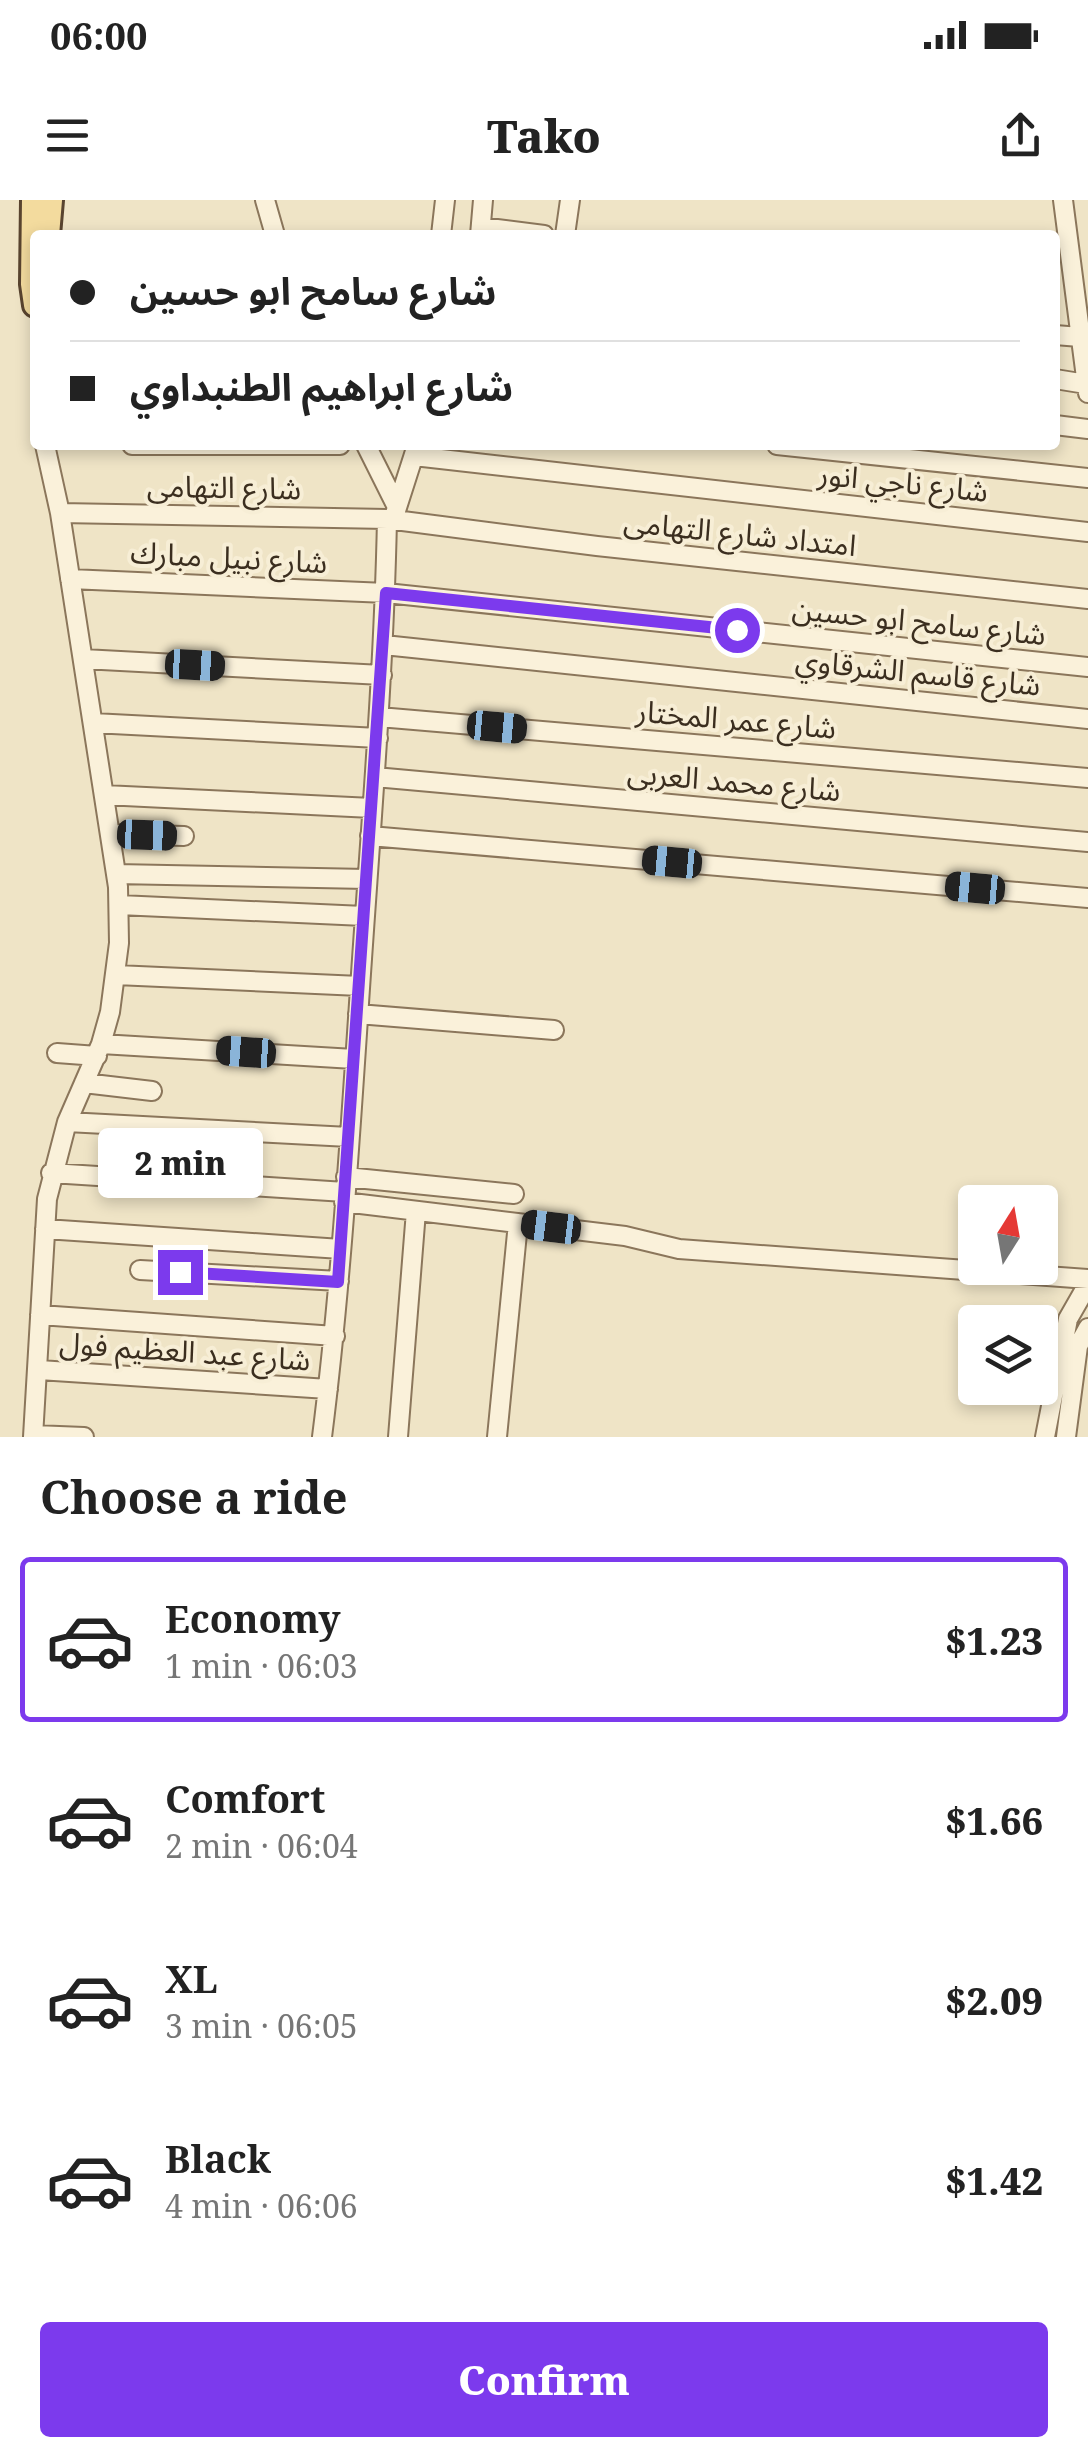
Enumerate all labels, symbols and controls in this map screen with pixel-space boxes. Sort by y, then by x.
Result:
text: 06:00 [50,9,147,61]
text: Tako [487,105,601,166]
icon: menu [40,108,95,163]
icon: share [993,108,1048,163]
text: شارع سامح ابو حسين [130,264,496,316]
text: شارع ابراهيم الطنبداوي [130,360,513,412]
street label: شارع ناجي انور [815,452,990,515]
street label: شارع التهامى [147,465,301,511]
street label: امتداد شارع التهامى [622,500,858,568]
street label: شارع نبيل مبارك [129,531,329,585]
street label: شارع سامح ابو حسين [790,587,1048,657]
route start [715,608,760,653]
street label: شارع قاسم الشرقاوي [793,638,1043,709]
car [164,648,226,682]
street label: شارع عمر المختار [633,689,838,751]
car [466,709,528,745]
street label: شارع محمد العربى [626,751,842,813]
car [116,819,178,851]
car [641,844,703,880]
car [944,870,1006,906]
car [215,1035,277,1069]
callout: 2 min [98,1127,262,1197]
text: 2 min [135,1141,226,1184]
north arrow [958,1185,1058,1285]
map controls [958,1185,1058,1405]
car [519,1208,583,1246]
route end [158,1250,203,1295]
button: layers [958,1305,1058,1405]
street label: شارع عبد العظيم فول [58,1321,312,1384]
text: Choose a ride [40,1466,348,1527]
text: Economy [165,1592,341,1644]
icon: car [45,1595,135,1685]
text: $1.23 [945,1614,1043,1666]
text: 1 min · 06:03 [165,1644,358,1687]
text: Comfort [165,1772,325,1824]
icon: car [45,1775,135,1865]
text: $1.66 [945,1794,1043,1846]
text: 2 min · 06:04 [165,1824,358,1867]
text: XL [165,1952,218,2004]
icon: car [45,1955,135,2045]
text: $2.09 [945,1974,1043,2026]
text: 3 min · 06:05 [165,2004,358,2047]
text: Black [165,2132,271,2184]
icon: car [45,2135,135,2225]
text: $1.42 [945,2154,1043,2206]
text: 4 min · 06:06 [165,2184,358,2227]
button: Confirm [40,2322,1048,2437]

